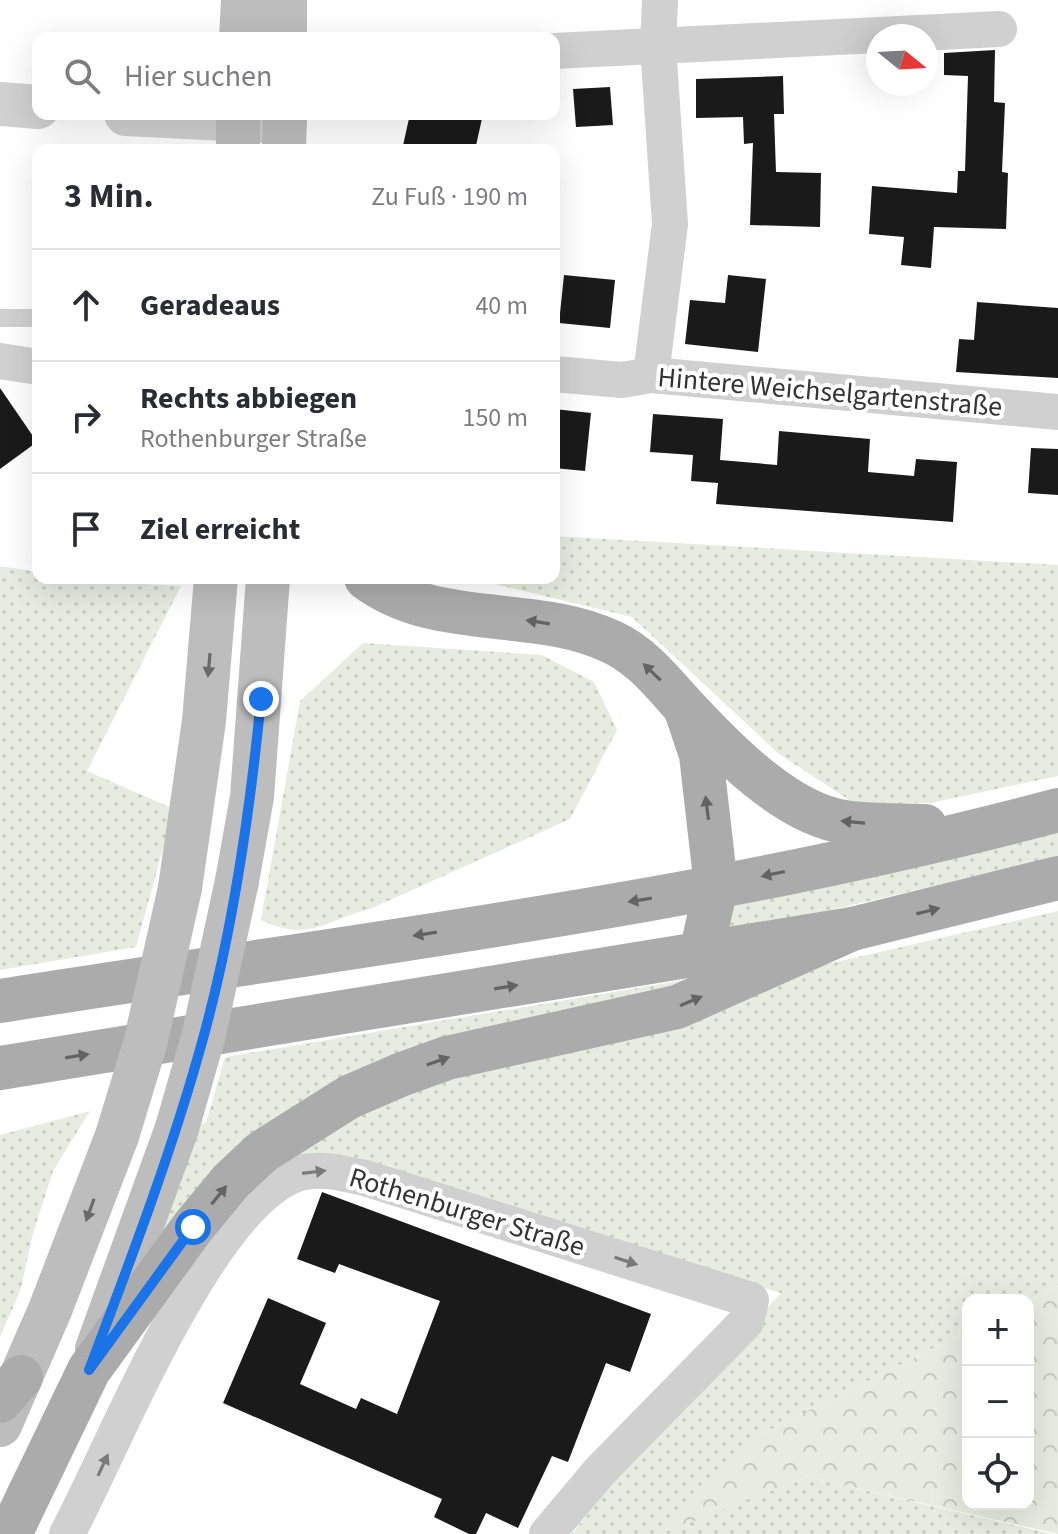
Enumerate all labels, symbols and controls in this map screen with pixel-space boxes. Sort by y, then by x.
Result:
north arrow [866,24,938,96]
search box [32,32,560,120]
icon: search [60,54,104,98]
text: Hier suchen [124,55,272,98]
text: 3 Min. [64,172,154,221]
text: Zu Fuß · 190 m [371,178,528,215]
icon: ahead [64,283,108,327]
text: Geradeaus [140,284,280,327]
text: 40 m [475,287,528,324]
street label: Hintere Weichselgartenstraße [656,357,1004,427]
text: Rechts abbiegen [140,377,357,420]
icon: right [64,395,108,439]
text: 150 m [462,399,528,436]
text: Rothenburger Straße [140,420,367,457]
icon: arrive [64,507,108,551]
text: Ziel erreicht [140,508,300,551]
one-way arrow [526,615,551,627]
one-way arrow [202,653,215,678]
one-way arrow [643,663,662,682]
route end [243,681,279,717]
one-way arrow [700,795,713,820]
one-way arrow [840,815,865,828]
one-way arrow [761,868,786,880]
one-way arrow [627,894,652,907]
one-way arrow [915,904,940,916]
one-way arrow [412,928,437,941]
one-way arrow [493,980,518,992]
one-way arrow [679,995,703,1008]
one-way arrow [65,1049,90,1062]
one-way arrow [427,1055,451,1067]
street label: Rothenburger Straße [344,1157,590,1267]
one-way arrow [301,1165,326,1178]
one-way arrow [211,1185,227,1205]
one-way arrow [83,1198,96,1222]
route start [175,1209,211,1245]
one-way arrow [614,1255,638,1268]
map controls [962,1294,1034,1510]
button: + [962,1294,1034,1366]
button: − [962,1366,1034,1438]
button: locate [962,1438,1034,1510]
one-way arrow [96,1453,110,1477]

